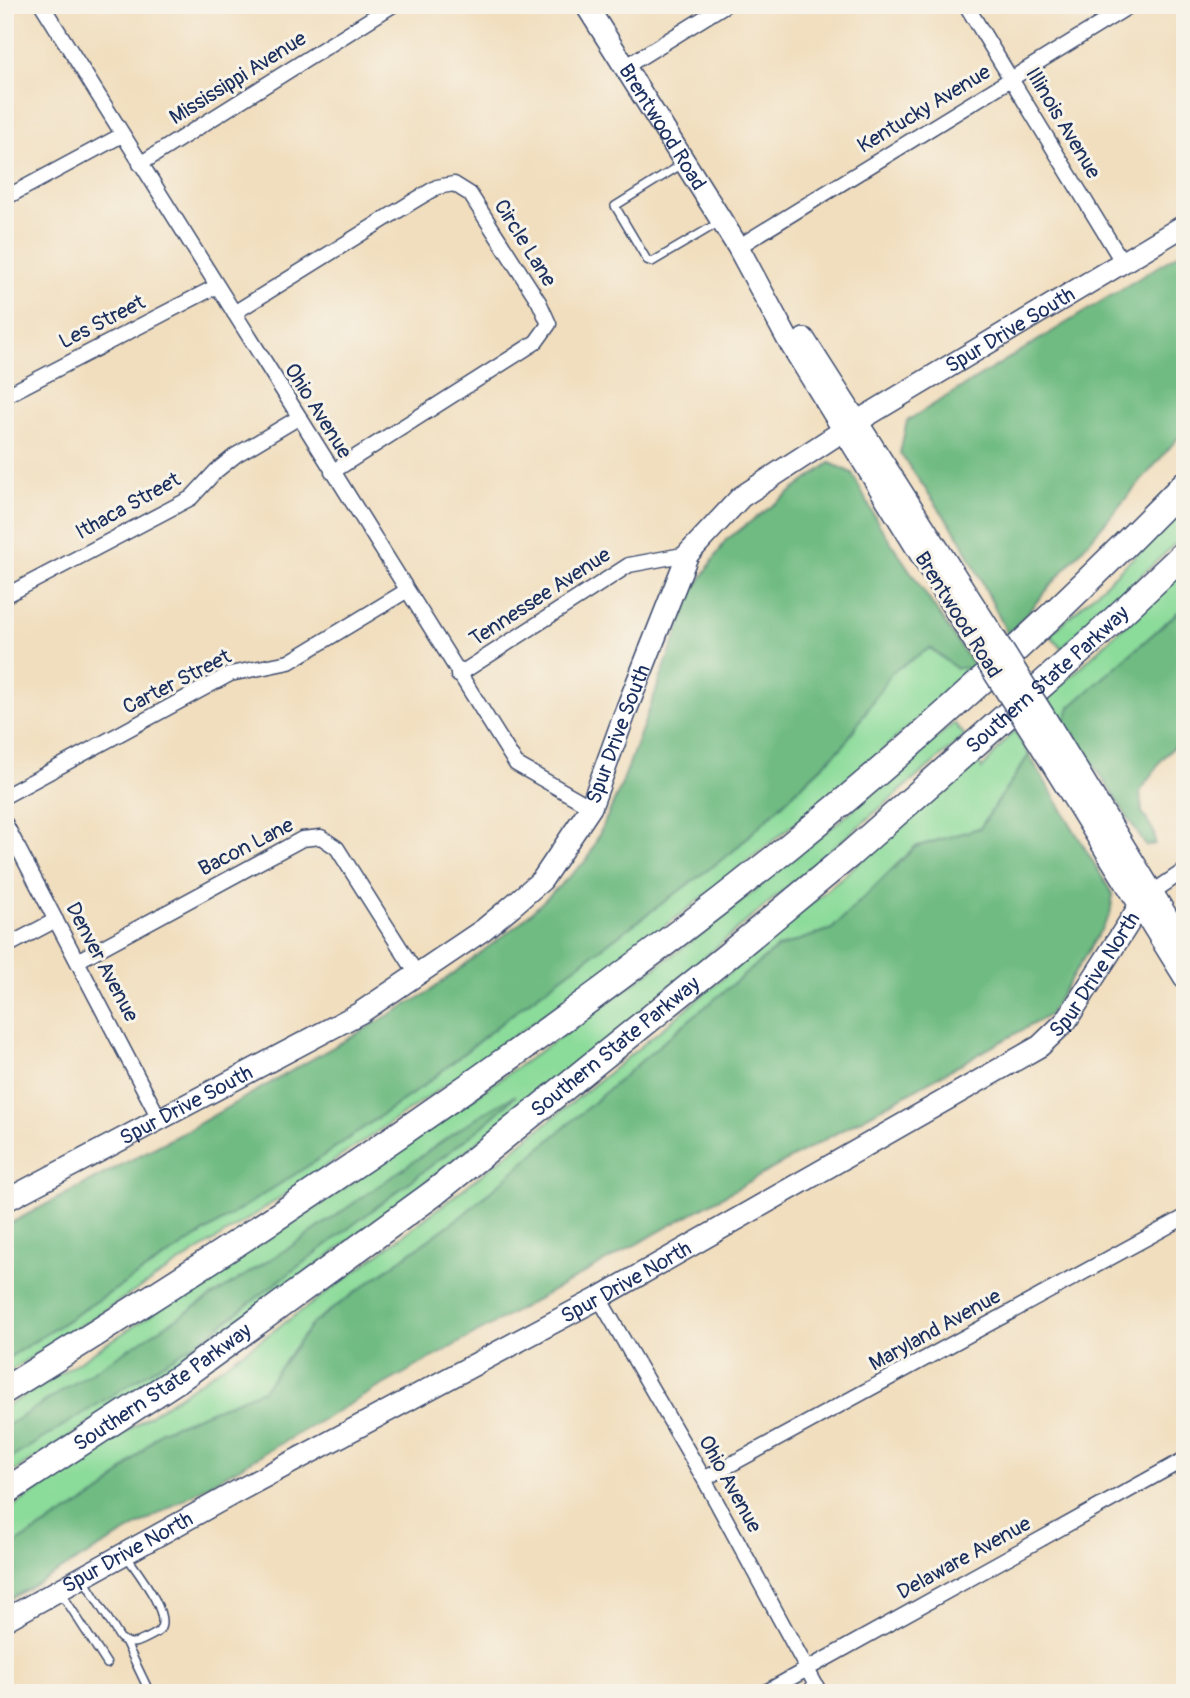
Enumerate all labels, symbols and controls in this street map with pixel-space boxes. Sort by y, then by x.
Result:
street label: Mississippi Avenue [164,25,312,131]
street label: Kentucky Avenue [852,58,996,159]
street label: Brentwood Road [613,59,712,195]
street label: Illinois Avenue [1019,62,1107,184]
street label: Circle Lane [488,194,563,292]
street label: Spur Drive South [940,281,1080,379]
street label: Les Street [54,289,150,355]
street label: Ohio Avenue [278,358,358,464]
street label: Ithaca Street [71,466,186,546]
street label: Tennessee Avenue [464,541,616,653]
street label: Brentwood Road [908,547,1008,683]
street label: Southern State Parkway [960,600,1134,759]
street label: Carter Street [118,643,236,721]
street label: Spur Drive South [580,661,656,808]
street label: Bacon Lane [194,811,299,882]
street label: Denver Avenue [59,898,145,1027]
street label: Spur Drive North [1043,907,1146,1044]
street label: Southern State Parkway [525,970,705,1123]
street label: Spur Drive South [115,1059,257,1151]
street label: Spur Drive North [556,1235,696,1329]
street label: Maryland Avenue [864,1282,1006,1377]
street label: Southern State Parkway [68,1317,257,1457]
street label: Ohio Avenue [692,1430,768,1538]
street label: Spur Drive North [57,1505,198,1599]
street label: Delaware Avenue [892,1510,1036,1606]

